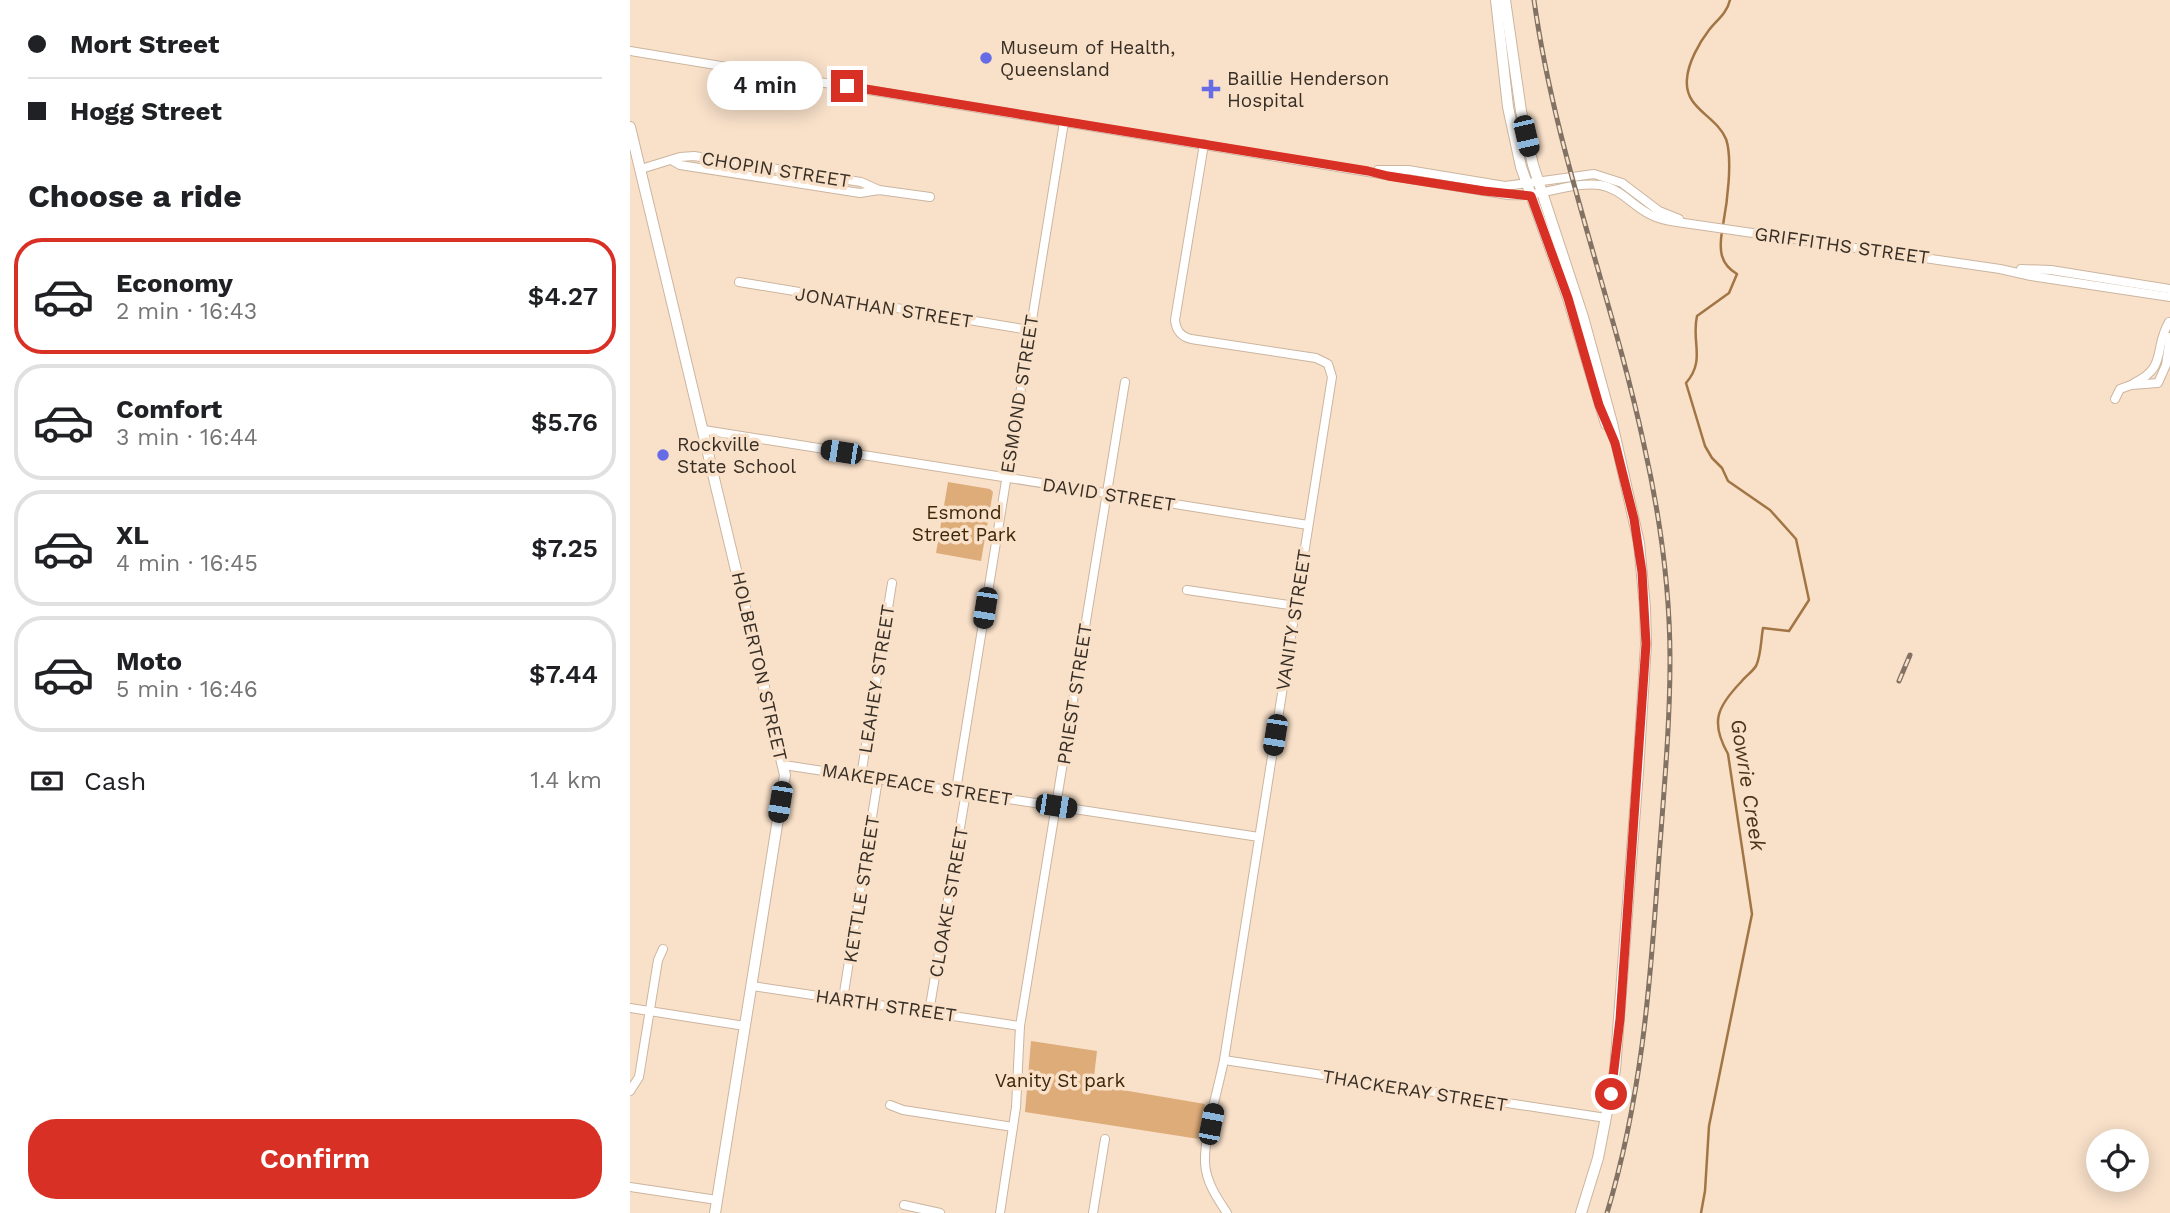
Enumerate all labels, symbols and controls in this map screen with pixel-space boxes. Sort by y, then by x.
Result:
text: Mort Street [70,29,219,59]
place label: Museum of Health, Queensland [1000,36,1175,81]
marker: Museum of Health, Queensland [978,50,994,66]
callout: 4 min [707,62,822,110]
place label: Baillie Henderson Hospital [1227,67,1389,112]
route end [831,70,863,102]
text: 4 min [733,72,797,99]
marker: Baillie Henderson Hospital [1201,79,1221,99]
text: Hogg Street [70,96,222,126]
car [1512,113,1541,159]
street label: CHOPIN STREET [700,146,852,193]
text: Choose a ride [28,177,242,215]
street label: GRIFFITHS STREET [1753,222,1931,269]
icon: car [32,265,95,328]
text: Economy [116,268,233,298]
text: $4.27 [528,281,598,311]
street label: JONATHAN STREET [793,282,974,333]
text: 2 min · 16:43 [116,298,257,325]
street label: ESMOND STREET [996,313,1043,475]
icon: car [32,391,95,454]
text: Comfort [116,394,222,424]
text: $5.76 [531,407,598,437]
text: 3 min · 16:44 [116,424,258,451]
place label: Rockville State School [677,433,796,478]
car [819,438,864,466]
marker: Rockville State School [655,447,671,463]
street label: DAVID STREET [1041,473,1177,516]
park label: Esmond Street Park [912,501,1016,546]
icon: car [32,517,95,580]
text: XL [116,520,149,550]
text: $7.25 [531,533,598,563]
street label: VANITY STREET [1271,548,1316,692]
text: 4 min · 16:45 [116,550,258,577]
street label: HOLBERTON STREET [727,569,792,763]
car [972,586,999,630]
street label: LEAHEY STREET [853,603,900,755]
street label: PRIEST STREET [1052,622,1097,766]
icon: car [32,643,95,706]
text: Moto [116,646,182,676]
text: $7.44 [529,659,598,689]
text: 5 min · 16:46 [116,676,258,703]
car [1262,713,1289,757]
water label: Gowrie Creek [1726,717,1771,853]
street label: MAKEPEACE STREET [820,758,1014,811]
icon: cash [28,762,66,800]
text: Cash [84,766,146,796]
text: 1.4 km [530,767,602,794]
car [767,780,794,824]
car [1034,792,1079,820]
street label: KETTLE STREET [838,814,885,964]
street label: CLOAKE STREET [924,825,973,979]
street label: HARTH STREET [814,984,958,1027]
street label: THACKERAY STREET [1321,1065,1509,1116]
park label: Vanity St park [995,1069,1125,1092]
route start [1595,1078,1627,1110]
car [1197,1101,1226,1147]
button: Confirm [28,1119,602,1199]
map controls [2086,1129,2149,1192]
button: locate [2086,1129,2149,1192]

